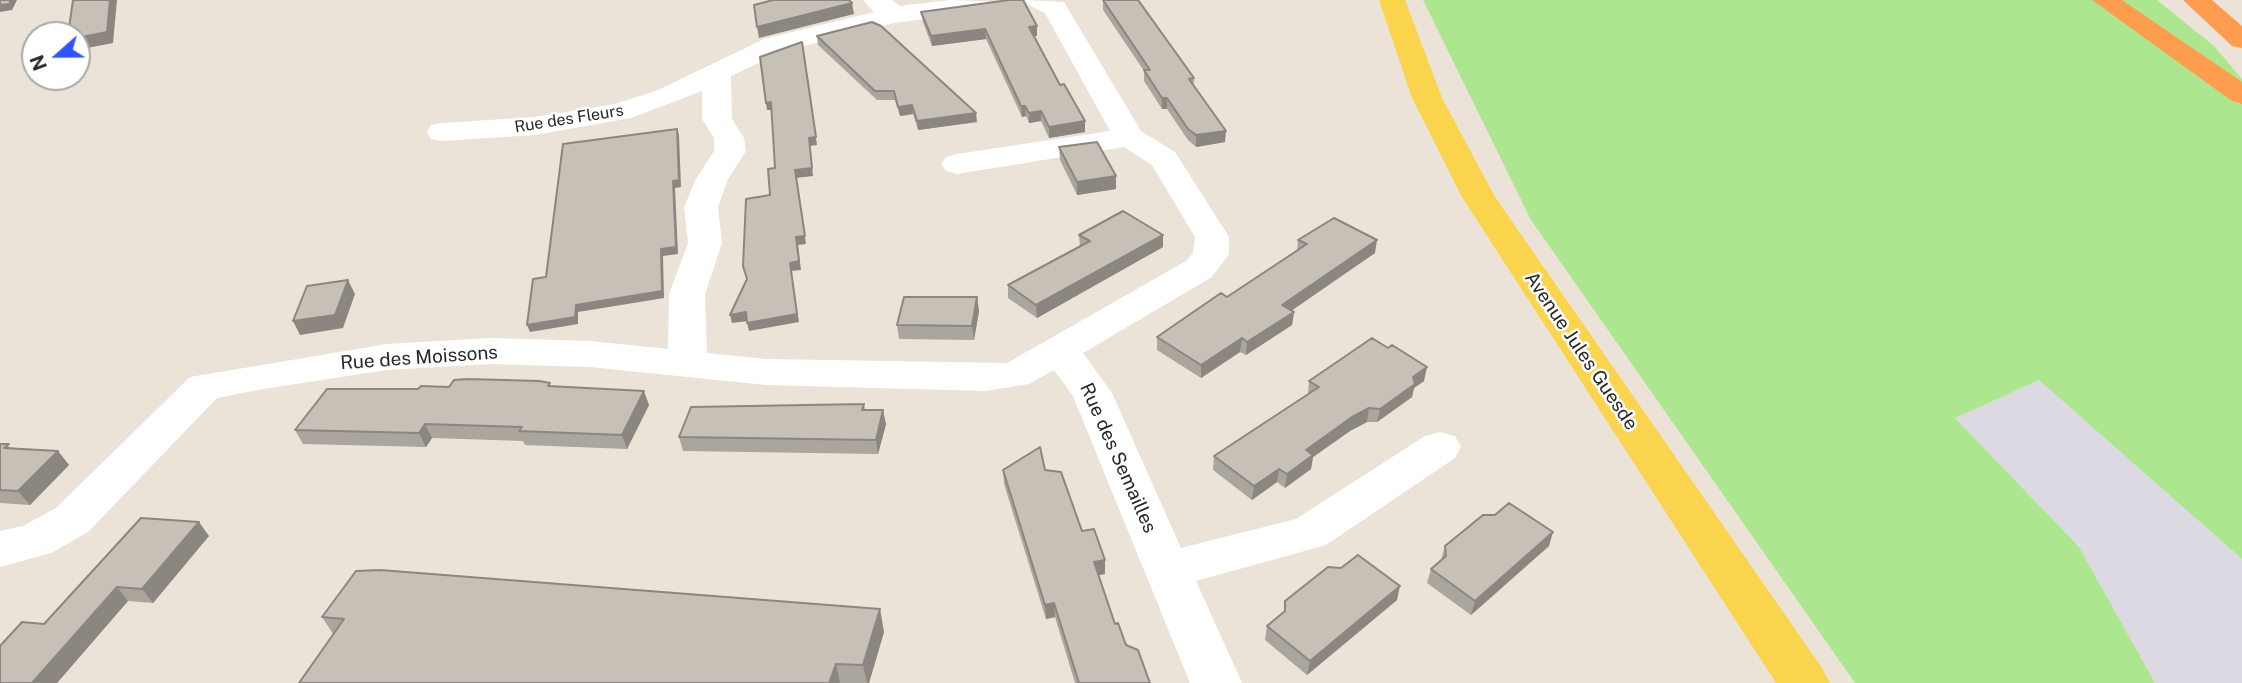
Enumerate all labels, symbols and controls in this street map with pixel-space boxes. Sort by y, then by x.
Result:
north arrow [21,21,91,91]
text: N [25,52,51,74]
street label: Rue des Fleurs [513,101,625,137]
street label: Avenue Jules Guesde [1520,268,1642,434]
street label: Rue des Moissons [339,341,499,375]
street label: Rue des Semailles [1075,380,1161,536]

